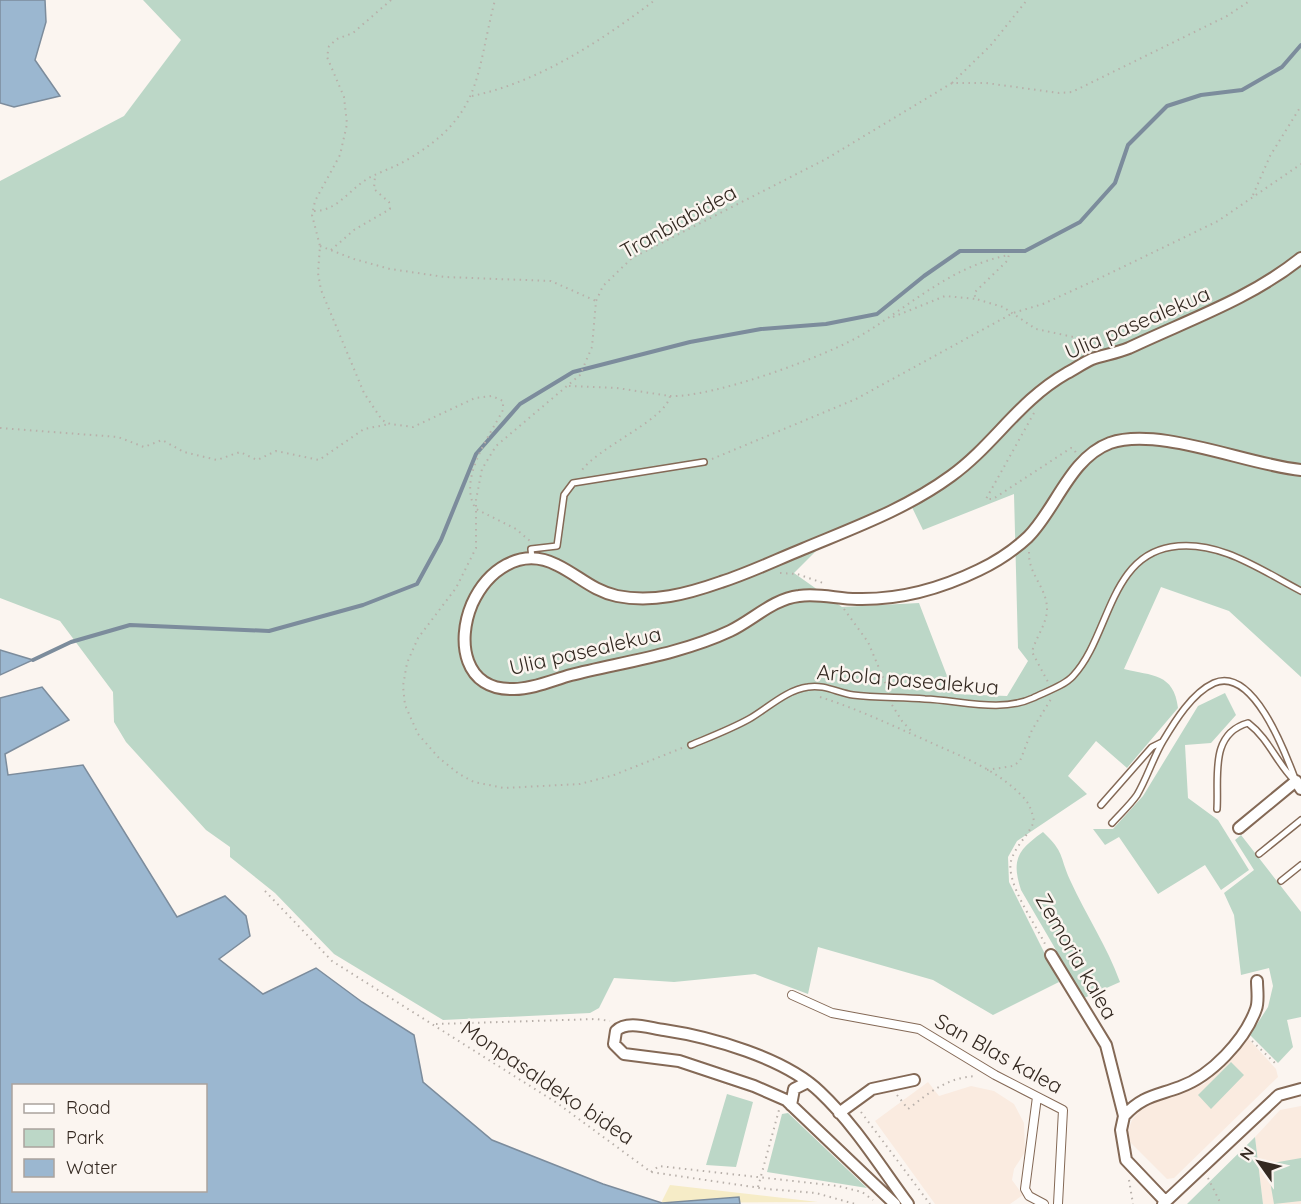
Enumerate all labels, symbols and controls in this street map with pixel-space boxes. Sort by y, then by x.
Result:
street label: Tranbiabidea [615,178,741,264]
street label: Ulia pasealekua [1061,280,1213,364]
street label: Ulia pasealekua [507,620,663,680]
street label: Arbola pasealekua [816,658,1000,700]
street label: Zemoria kalea [1030,888,1124,1024]
street label: San Blas kalea [930,1007,1068,1099]
street label: Monpasaldeko bidea [456,1014,640,1150]
legend [12,1084,207,1192]
text: Road [66,1096,111,1119]
text: Park [66,1126,104,1149]
north arrow [1229,1132,1289,1192]
text: N [1235,1143,1258,1164]
text: Water [66,1156,117,1179]

